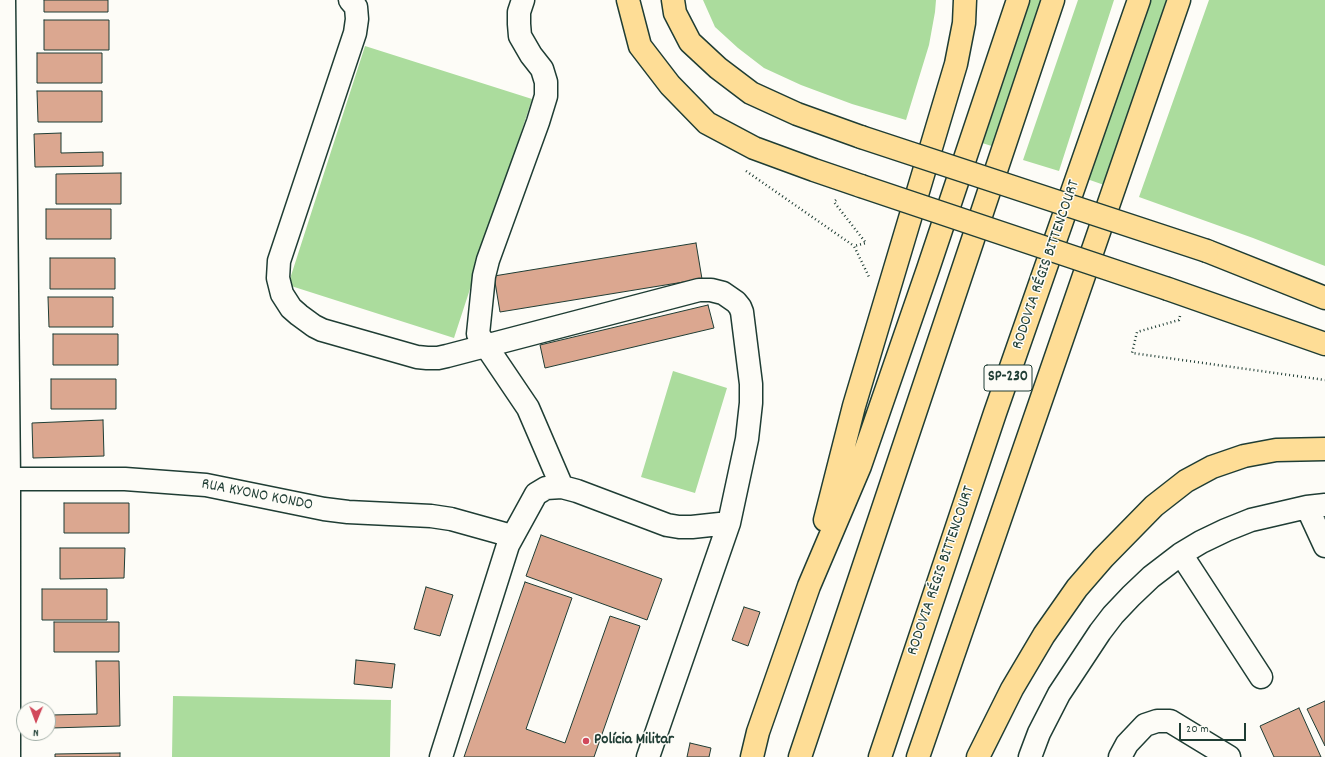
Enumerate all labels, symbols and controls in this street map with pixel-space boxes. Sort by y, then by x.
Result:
street label: RODOVIA RÉGIS BITTENCOURT [1009,178,1085,352]
road number: SP-230 [984,365,1032,391]
street label: RUA KYONO KONDO [200,476,314,516]
street label: RODOVIA RÉGIS BITTENCOURT [904,484,980,658]
north arrow [16,701,56,741]
scale bar [1181,715,1248,741]
text: 20 m [1186,721,1209,738]
text: N [33,724,39,740]
place label: Polícia Militar [594,731,674,751]
marker: Polícia Militar [581,736,591,746]

